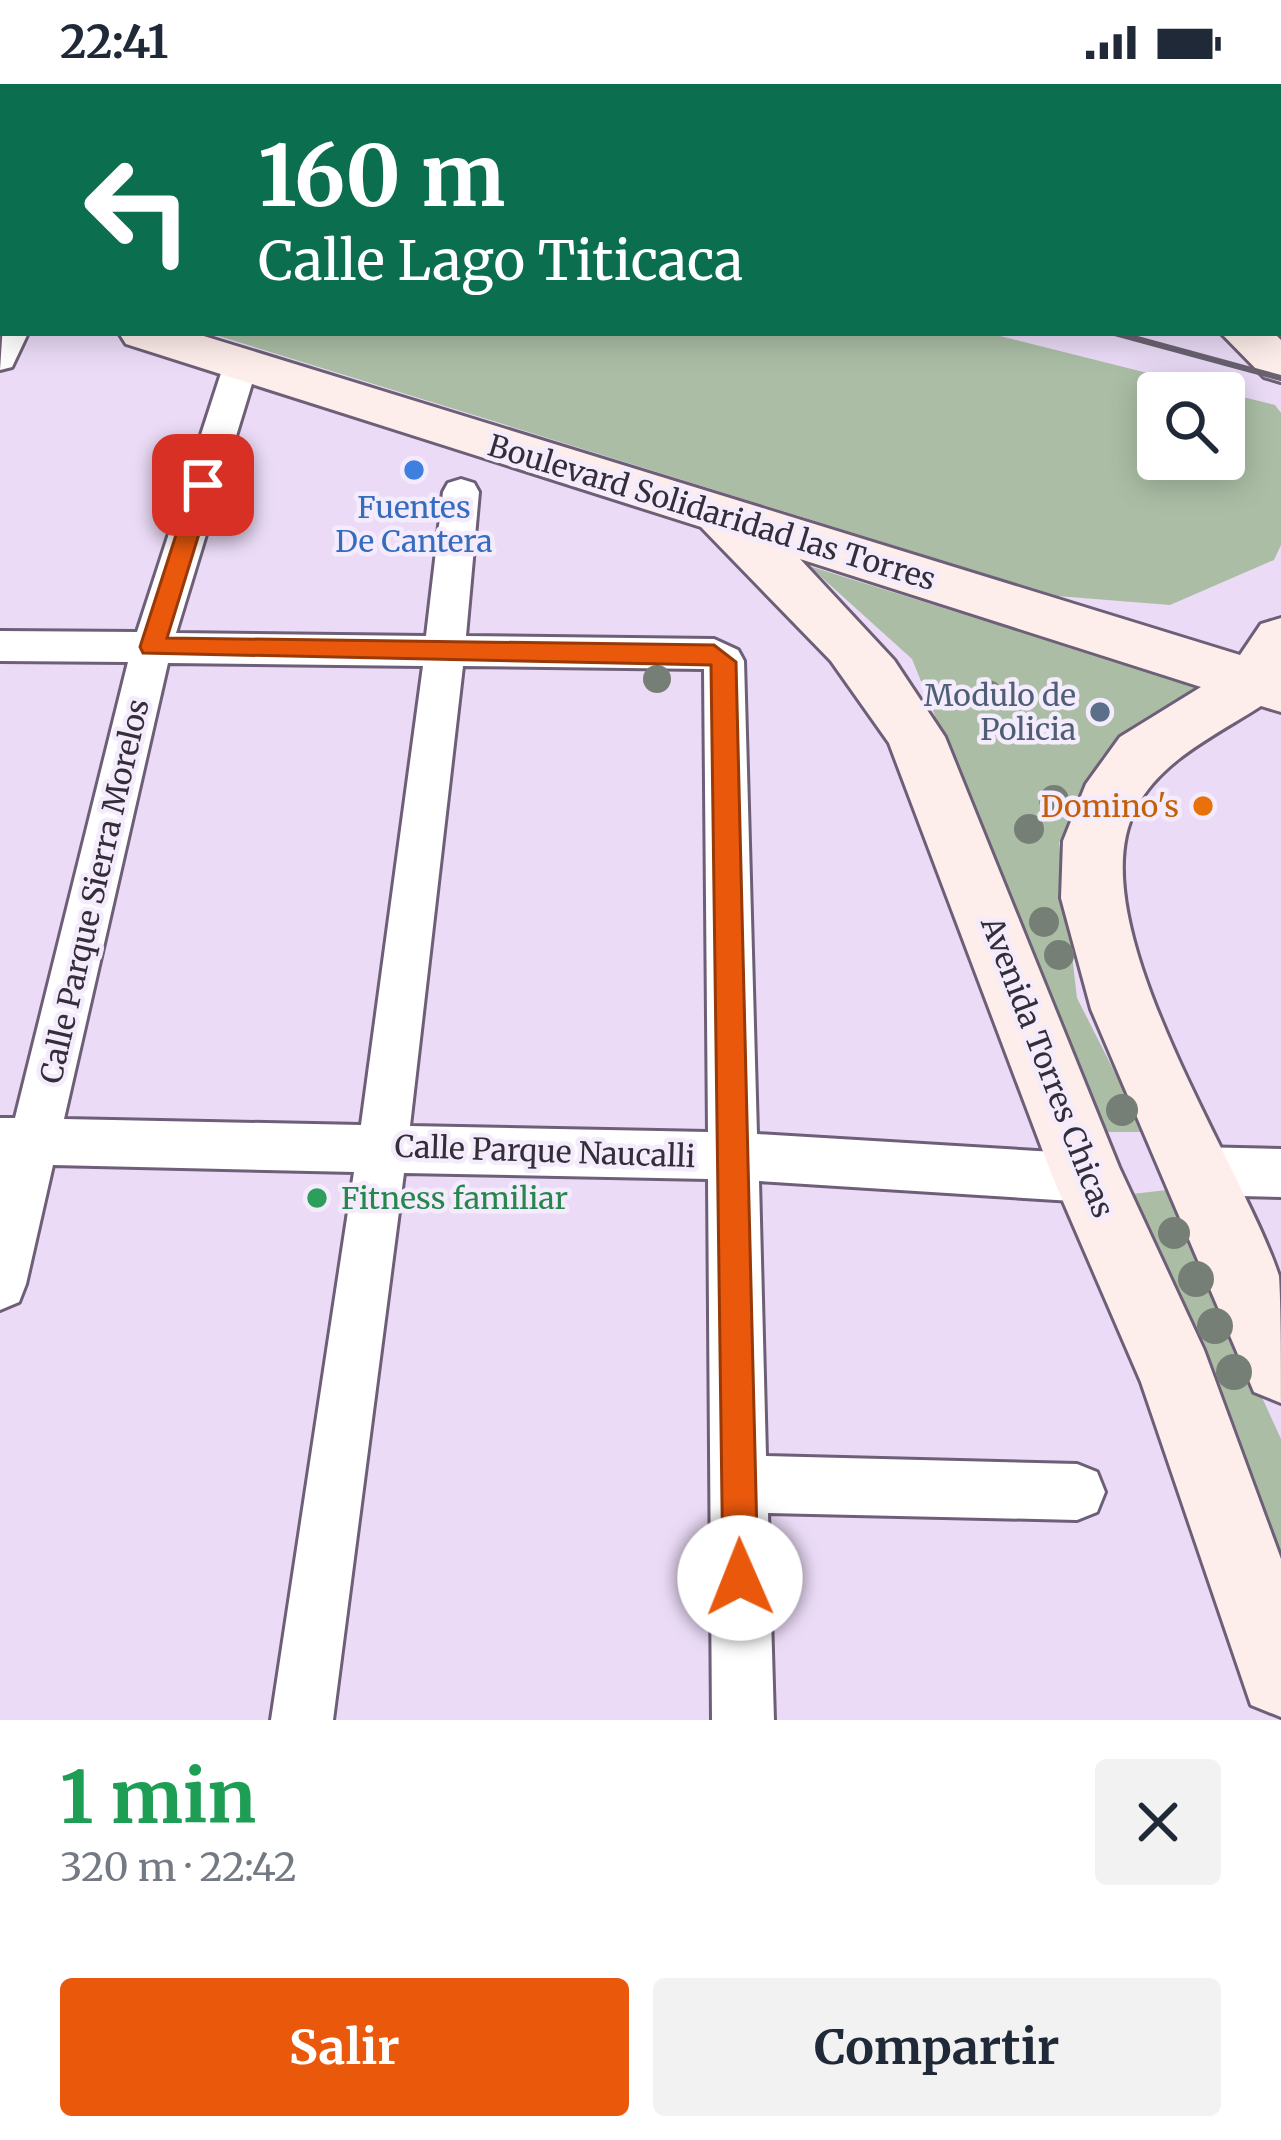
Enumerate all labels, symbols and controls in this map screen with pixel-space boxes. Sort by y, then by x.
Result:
text: 22:41 [60,14,168,70]
text: 160 m [258,123,505,229]
icon: left [60,132,216,288]
text: Calle Lago Titicaca [258,227,743,295]
map controls [1137,372,1245,480]
button: search [1137,372,1245,480]
street label: Boulevard Solidaridad las Torres [484,426,940,598]
pin [152,434,254,536]
icon: arrive [170,452,236,518]
marker: Fuentes De Cantera [401,457,427,483]
place label: Fuentes De Cantera [335,488,493,560]
place label: Modulo de Policia [924,676,1076,748]
street label: Calle Parque Sierra Morelos [31,695,157,1087]
marker: Modulo de Policia [1087,699,1113,725]
place label: Domino's [1041,787,1179,825]
marker: Domino's [1190,793,1216,819]
street label: Avenida Torres Chicas [973,910,1123,1223]
street label: Calle Parque Naucalli [394,1127,696,1175]
place label: Fitness familiar [341,1179,568,1217]
marker: Fitness familiar [304,1185,330,1211]
position arrow [677,1515,803,1641]
text: 1 min [60,1752,256,1843]
button: close [1095,1759,1221,1885]
text: 320 m · 22:42 [60,1843,297,1892]
button: Salir [60,1978,629,2116]
button: Compartir [653,1978,1221,2116]

